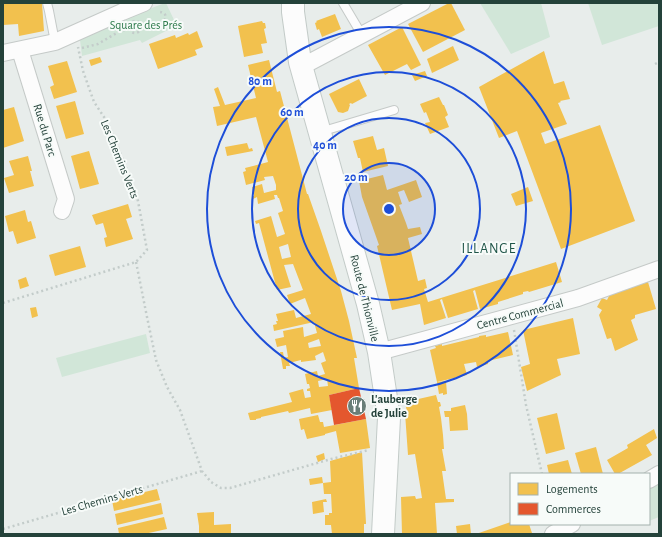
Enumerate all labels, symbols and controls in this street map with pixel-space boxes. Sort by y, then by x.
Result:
park label: Square des Prés [110,19,182,31]
text: 80 m [248,75,272,87]
street label: Rue du Parc [31,102,59,158]
text: 60 m [280,106,304,118]
street label: Les Chemins Verts [99,118,141,200]
text: 40 m [313,139,337,151]
text: 20 m [344,171,368,183]
centre of rings [382,202,396,216]
district label: ILLANGE [462,242,516,256]
street label: Route de Thionville [348,253,382,343]
street label: Centre Commercial [475,297,565,331]
place label: L'auberge de Julie [371,393,417,419]
restaurant icon: L'auberge de Julie [346,395,368,417]
legend [510,473,650,525]
street label: Les Chemins Verts [60,483,144,517]
text: Logements [546,483,598,495]
text: Commerces [546,503,601,515]

